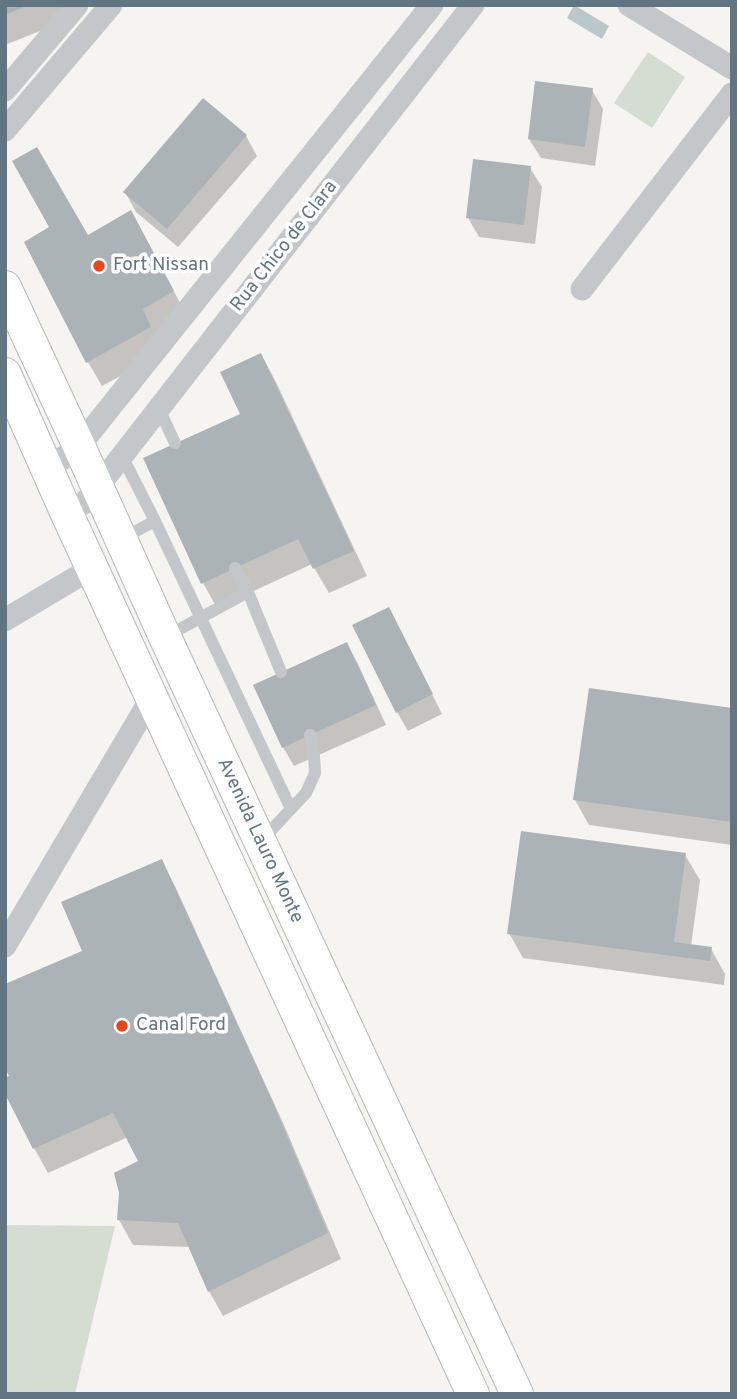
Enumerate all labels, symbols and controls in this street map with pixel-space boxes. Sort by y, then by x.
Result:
street label: Rua Chico de Clara [227,177,343,317]
place label: Fort Nissan [113,255,209,277]
marker: Fort Nissan [91,258,107,274]
street label: Avenida Lauro Monte [211,755,307,927]
place label: Canal Ford [136,1015,226,1037]
marker: Canal Ford [114,1018,130,1034]

